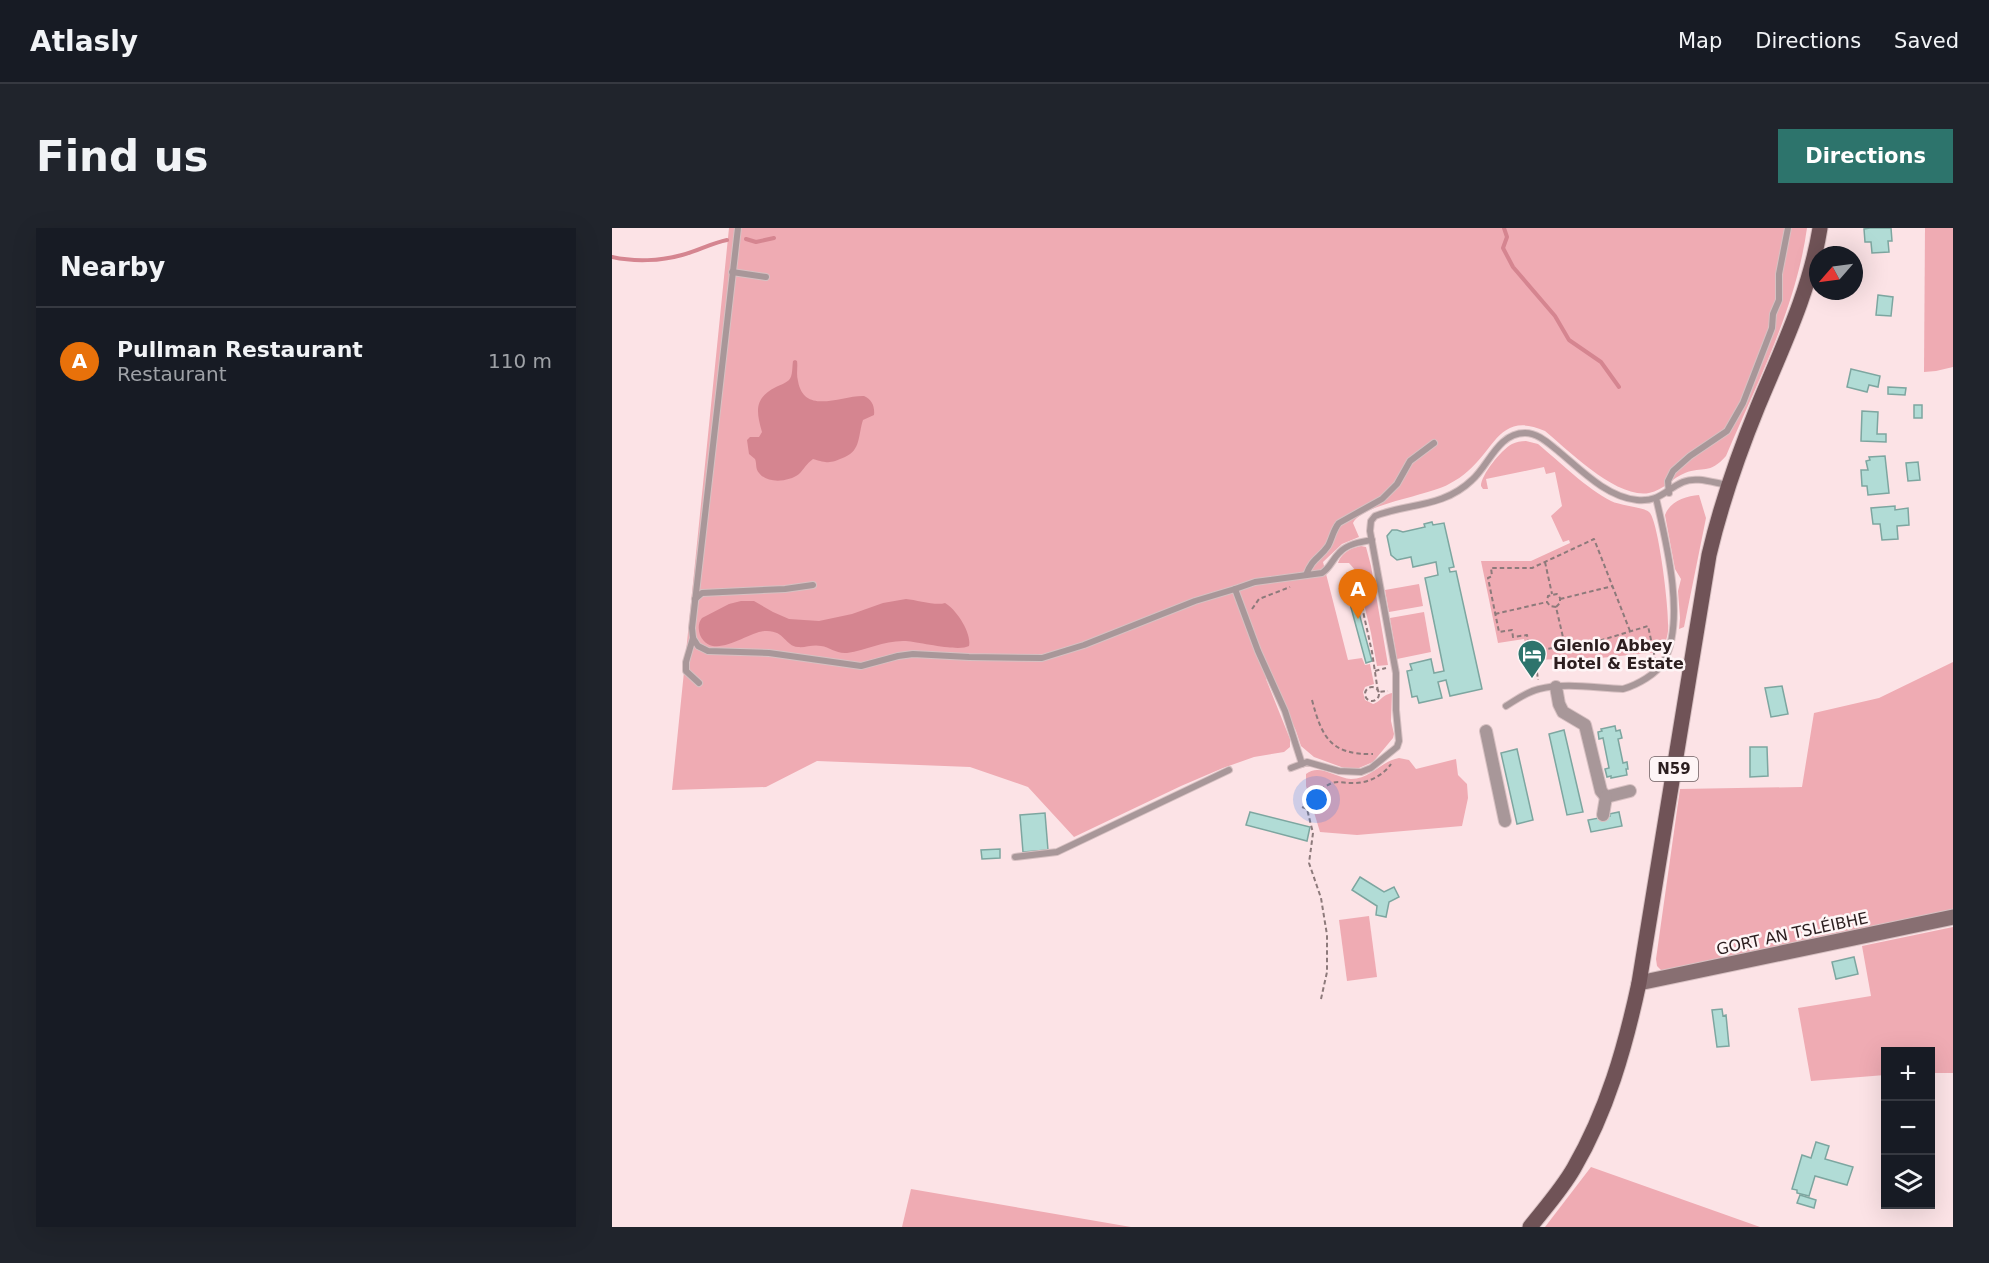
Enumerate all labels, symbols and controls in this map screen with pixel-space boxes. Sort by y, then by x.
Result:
text: Atlasly [30,25,138,58]
text: Map [1678,29,1722,53]
text: Directions [1755,29,1861,53]
text: Saved [1894,29,1959,53]
button: Directions [1778,129,1953,183]
text: Find us [36,132,209,181]
north arrow [1809,246,1863,300]
text: Nearby [60,252,165,282]
text: Pullman Restaurant [117,337,363,362]
text: A [72,349,87,373]
text: 110 m [488,349,552,373]
text: Restaurant [117,362,227,386]
pin: A [1338,570,1378,619]
place label: Glenlo Abbey Hotel & Estate [1553,636,1684,673]
hotel icon: Glenlo Abbey Hotel & Estate [1516,638,1548,680]
road number: N59 [1650,757,1698,781]
your location [1302,785,1331,814]
street label: GORT AN TSLÉIBHE [1715,908,1870,959]
map controls [1881,1047,1935,1209]
button: + [1881,1047,1935,1101]
button: − [1881,1101,1935,1155]
button: layers [1881,1155,1935,1209]

